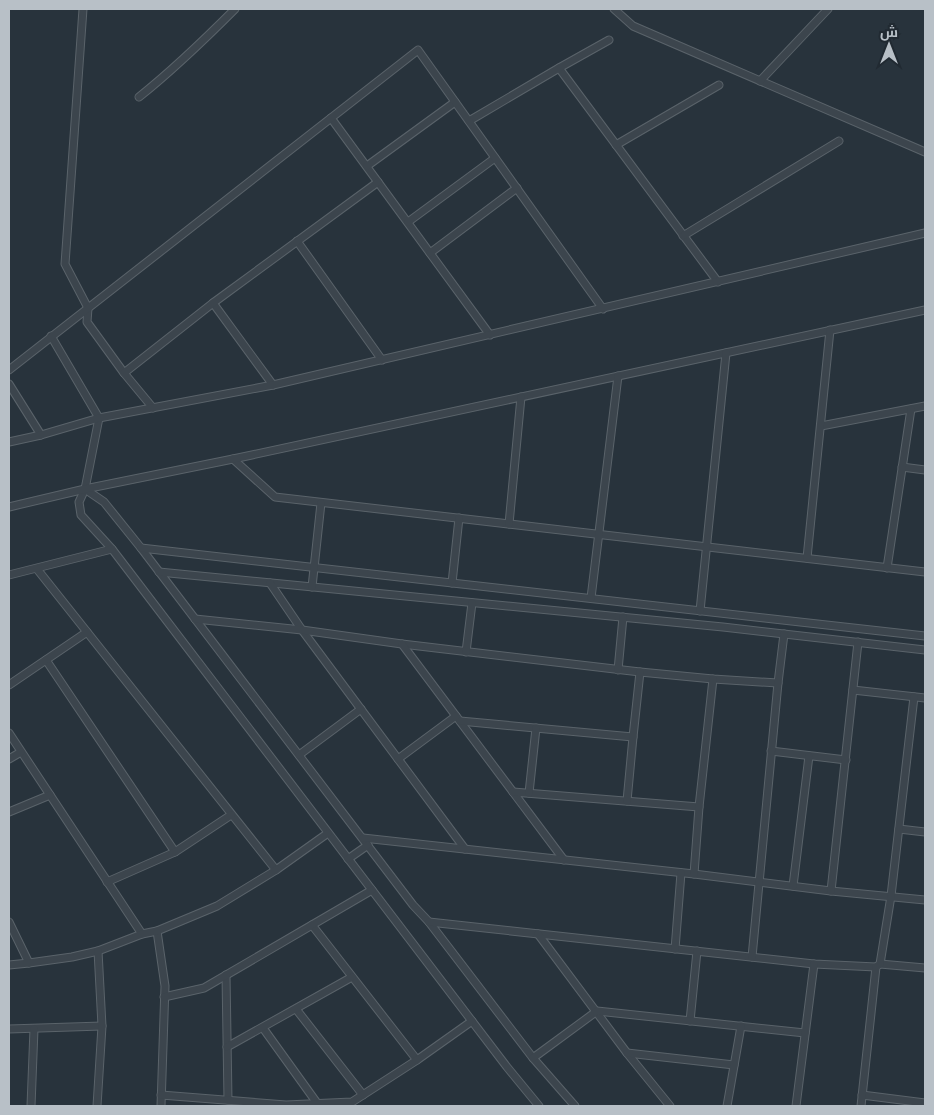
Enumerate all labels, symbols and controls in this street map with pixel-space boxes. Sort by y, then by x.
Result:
north arrow [864,20,914,70]
text: ش [880,23,898,41]

